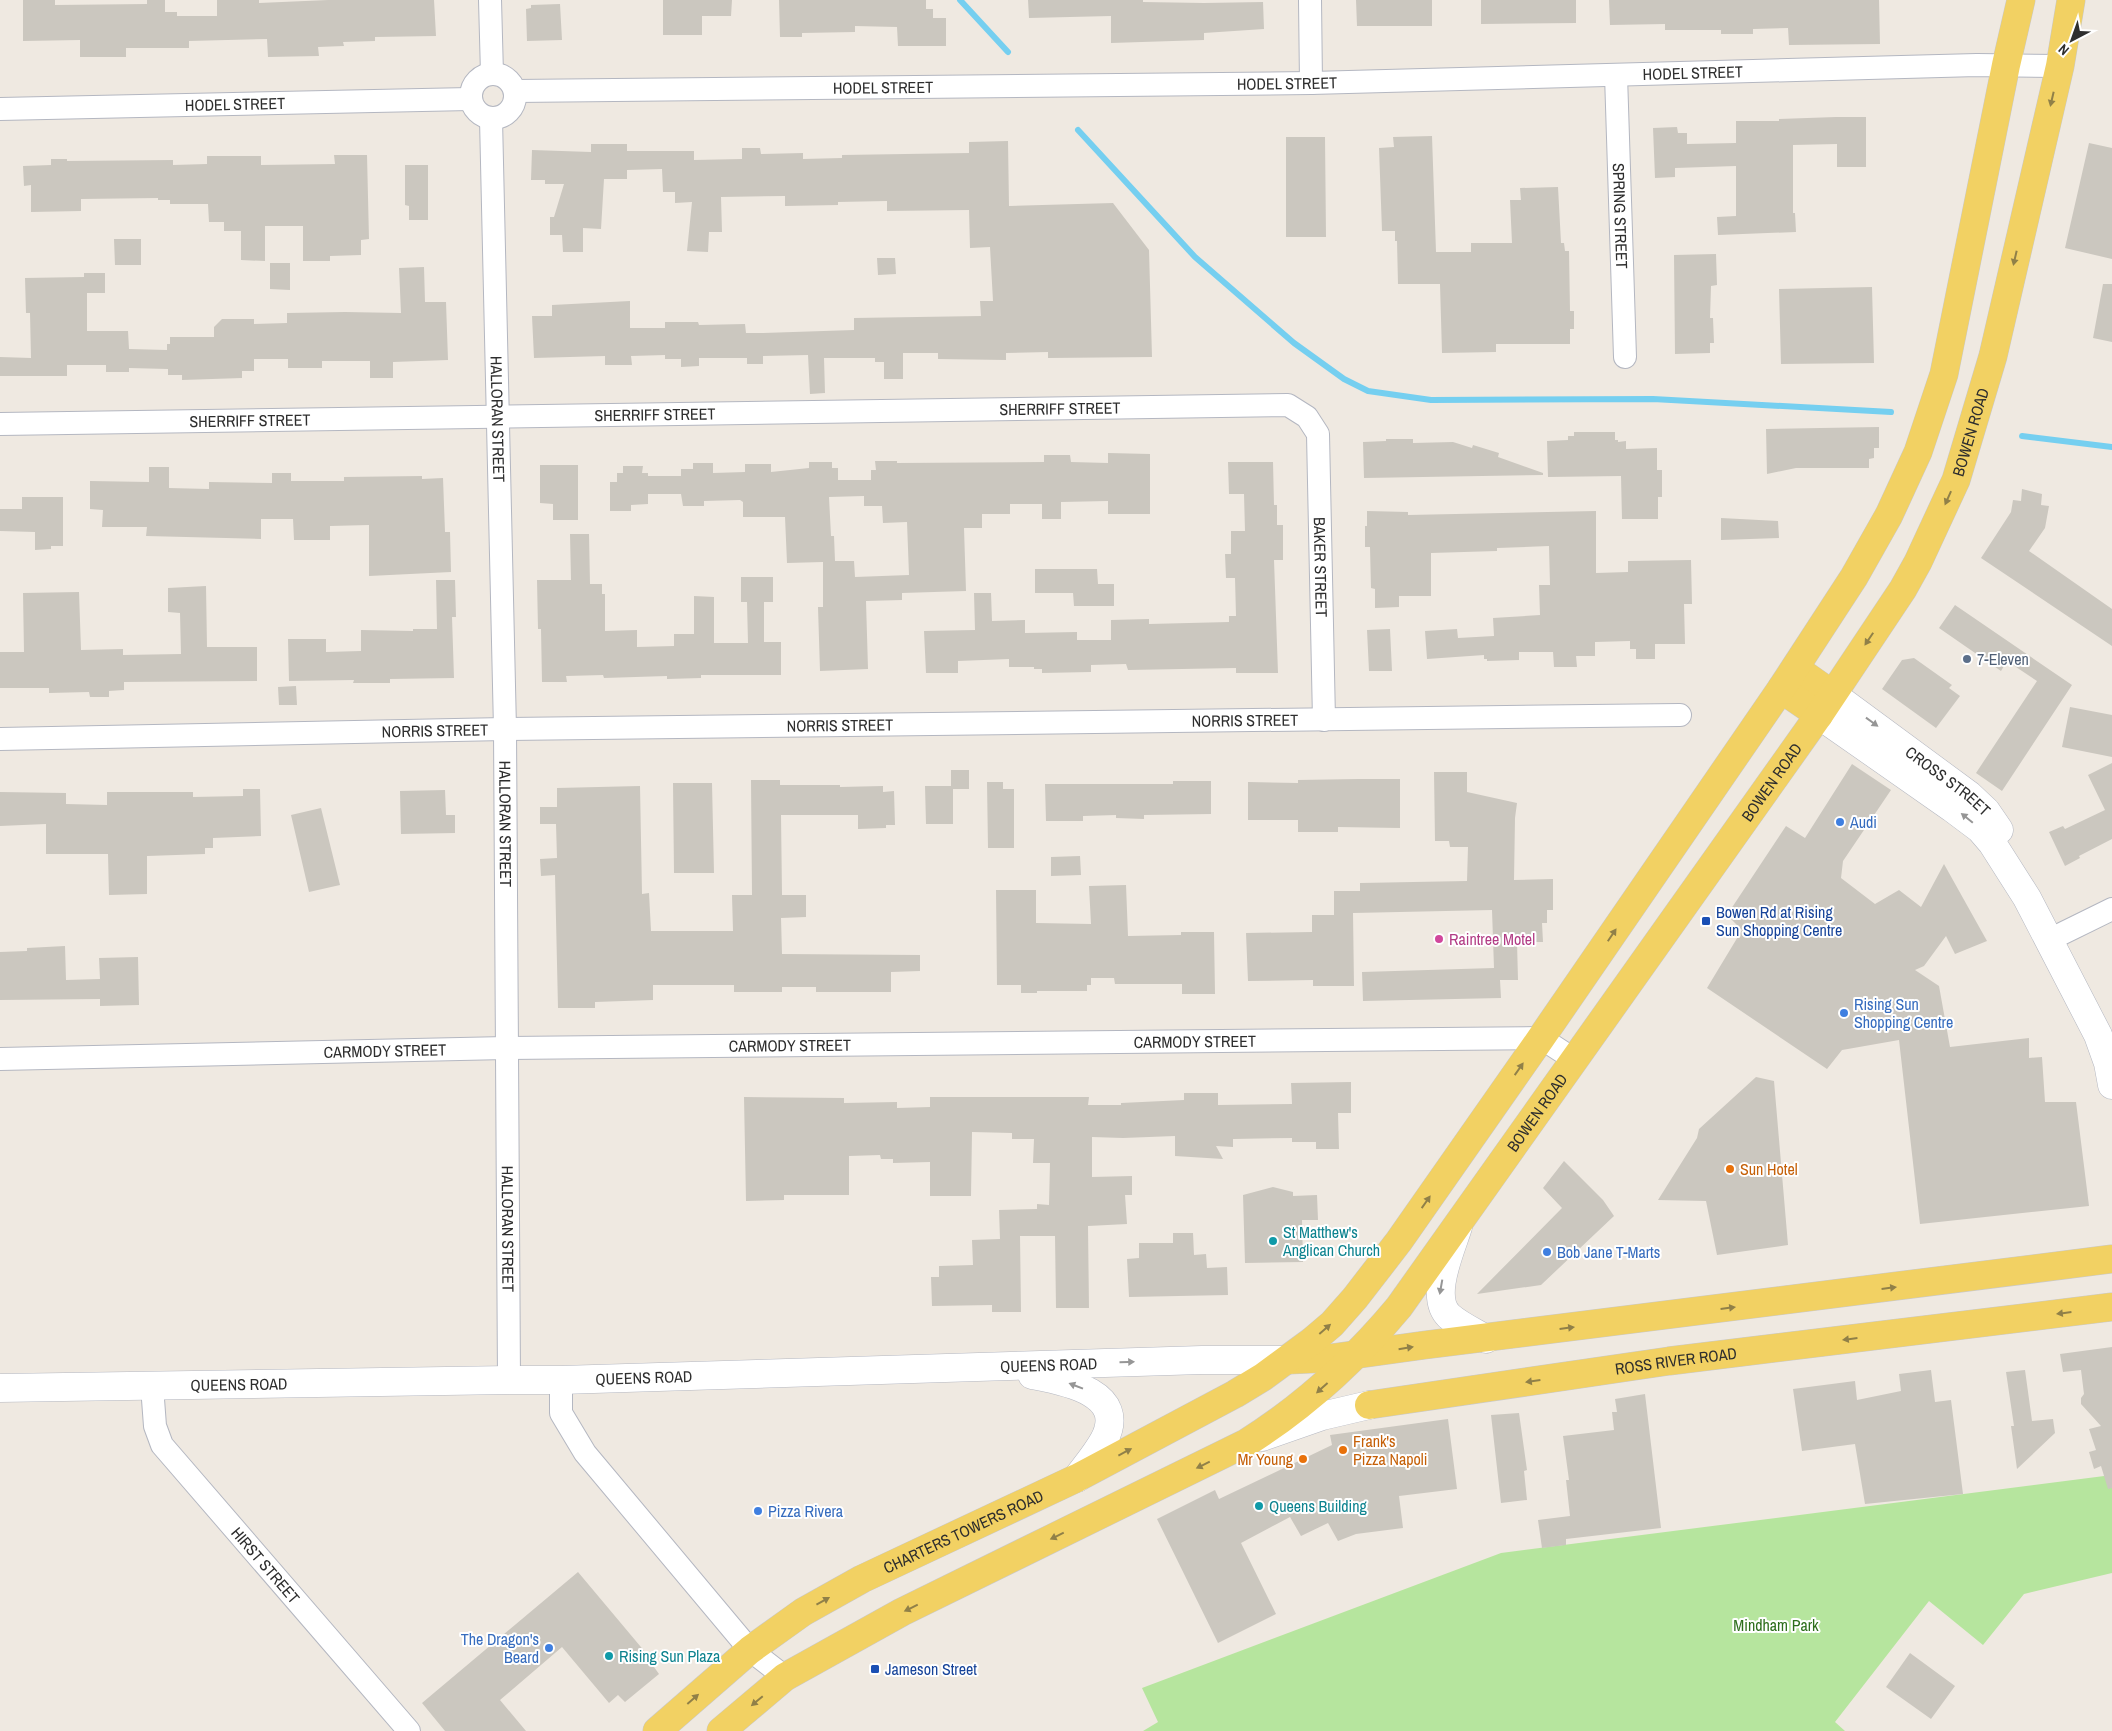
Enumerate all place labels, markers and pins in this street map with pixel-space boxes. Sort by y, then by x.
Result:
place label: 7-Eleven [1977,648,2029,670]
marker: 7-Eleven [1961,653,1973,665]
place label: Audi [1849,811,1877,833]
marker: Audi [1834,816,1846,828]
place label: Bowen Rd at Rising Sun Shopping Centre [1716,901,1842,941]
marker: Bowen Rd at Rising Sun Shopping Centre [1700,915,1712,927]
place label: Raintree Motel [1449,928,1535,950]
marker: Raintree Motel [1433,933,1445,945]
place label: Rising Sun Shopping Centre [1854,993,1953,1033]
marker: Rising Sun Shopping Centre [1838,1007,1850,1019]
place label: Sun Hotel [1740,1158,1798,1180]
marker: Sun Hotel [1724,1163,1736,1175]
place label: St Matthew's Anglican Church [1282,1221,1380,1261]
marker: St Matthew's Anglican Church [1267,1235,1279,1247]
place label: Bob Jane T-Marts [1557,1241,1660,1263]
marker: Bob Jane T-Marts [1541,1246,1553,1258]
place label: Frank's Pizza Napoli [1353,1430,1427,1470]
marker: Frank's Pizza Napoli [1337,1444,1349,1456]
place label: Mr Young [1237,1448,1294,1470]
marker: Mr Young [1297,1453,1309,1465]
place label: Queens Building [1269,1495,1367,1517]
place label: Pizza Rivera [768,1500,844,1522]
marker: Queens Building [1253,1500,1265,1512]
marker: Pizza Rivera [752,1505,764,1517]
place label: The Dragon's Beard [461,1628,539,1668]
marker: The Dragon's Beard [543,1642,555,1654]
place label: Rising Sun Plaza [619,1645,721,1667]
marker: Rising Sun Plaza [603,1650,615,1662]
place label: Jameson Street [885,1658,977,1680]
marker: Jameson Street [869,1663,881,1675]

